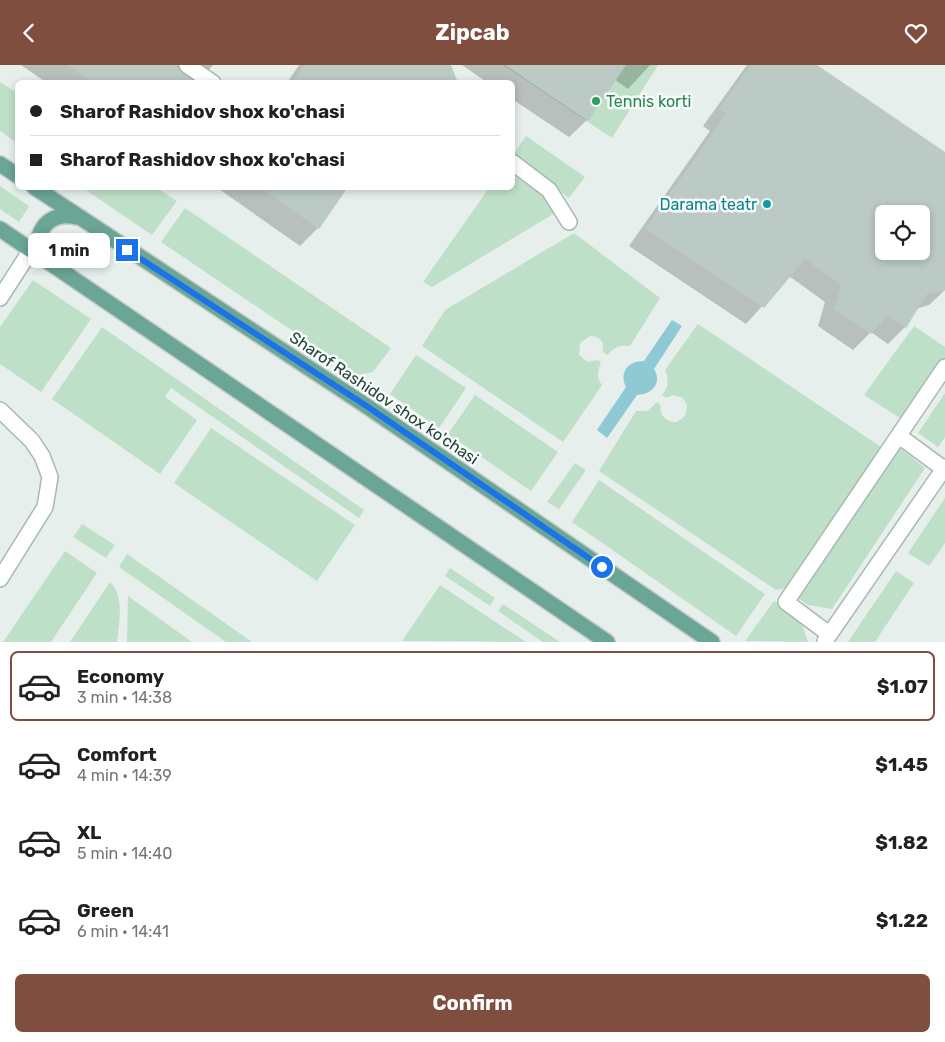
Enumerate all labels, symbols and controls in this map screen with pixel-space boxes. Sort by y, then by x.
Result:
icon: back [15,19,43,47]
text: Zipcab [435,19,510,46]
icon: heart [902,19,930,47]
place label: Tennis korti [606,92,691,111]
marker: Tennis korti [590,95,602,107]
text: Sharof Rashidov shox ko'chasi [60,100,345,123]
text: Sharof Rashidov shox ko'chasi [60,148,345,171]
place label: Darama teatr [659,195,757,214]
marker: Darama teatr [761,198,773,210]
map controls [875,205,930,260]
button: locate [875,205,930,260]
callout: 1 min [27,233,110,267]
route end [116,239,138,261]
text: 1 min [49,241,89,260]
street label: Sharof Rashidov shox ko'chasi [286,328,482,468]
route start [591,556,613,578]
icon: car [17,664,62,709]
text: Economy [77,665,164,688]
text: $1.07 [877,675,928,698]
text: 3 min · 14:38 [77,688,172,707]
icon: car [17,742,62,787]
text: Comfort [77,743,157,766]
text: $1.45 [875,753,928,776]
text: 4 min · 14:39 [77,766,172,785]
icon: car [17,820,62,865]
text: XL [77,821,101,844]
text: $1.82 [875,831,928,854]
text: 5 min · 14:40 [77,844,172,863]
icon: car [17,898,62,943]
text: Green [77,899,134,922]
text: $1.22 [876,909,928,932]
text: 6 min · 14:41 [77,922,169,941]
button: Confirm [15,974,930,1032]

